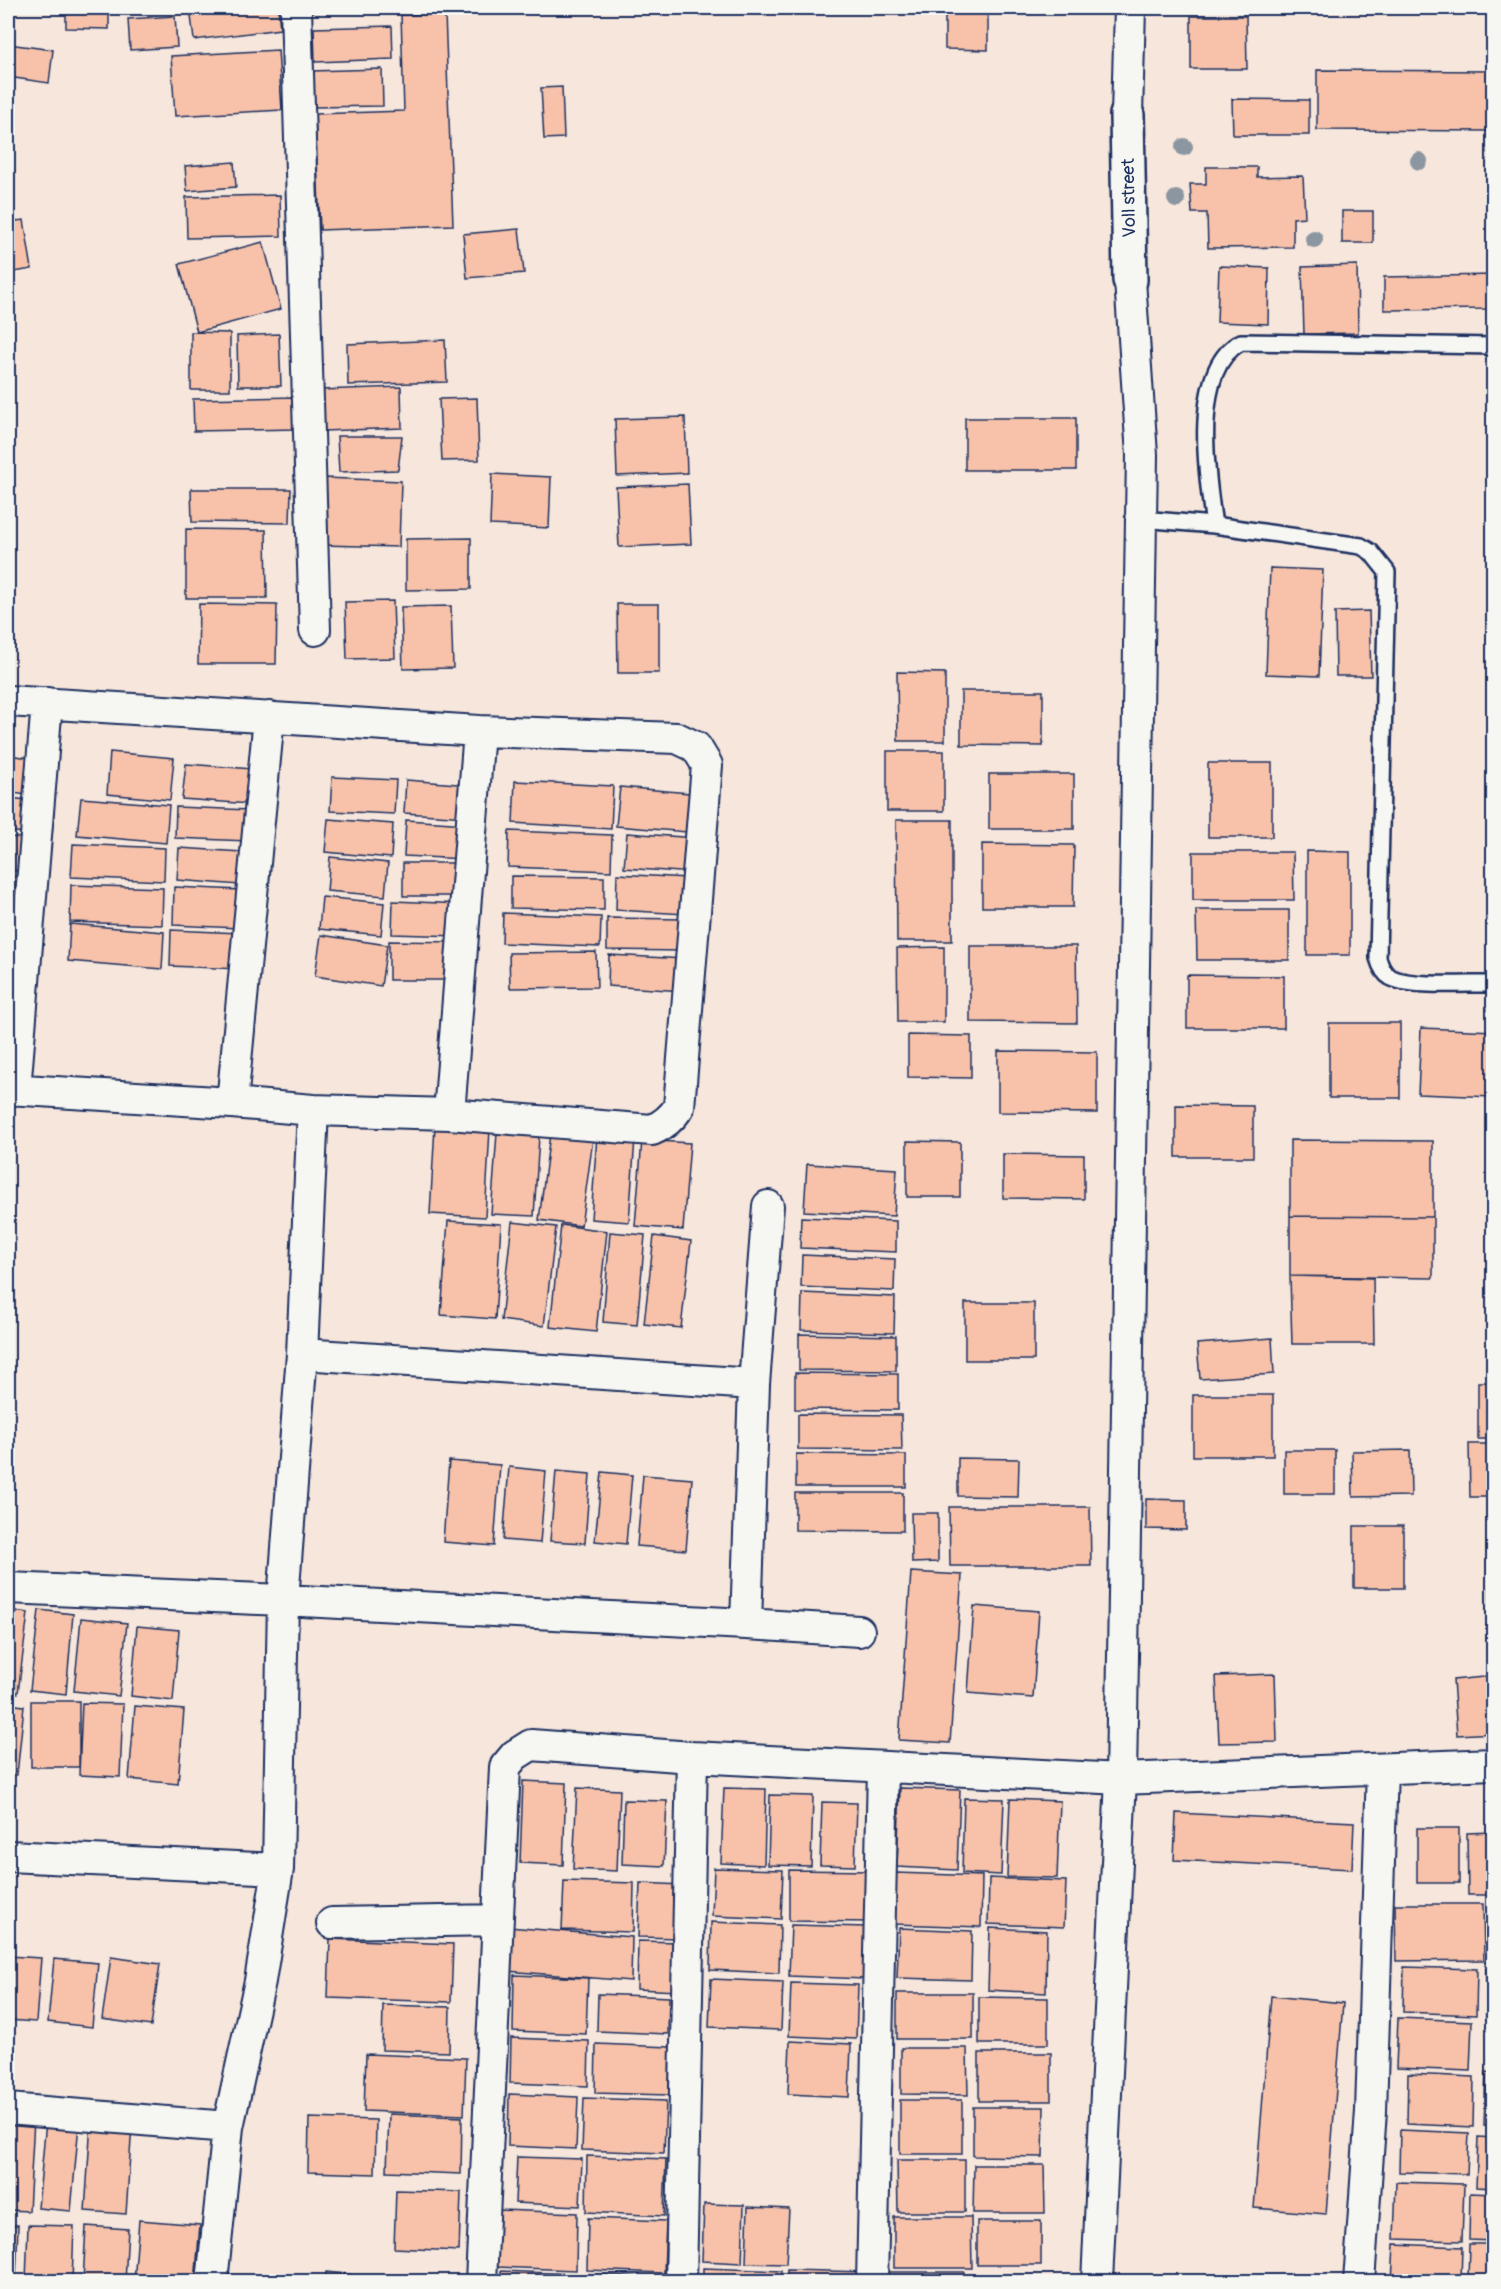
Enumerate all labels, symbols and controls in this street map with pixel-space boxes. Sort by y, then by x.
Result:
street label: Voll street [1117,157,1141,238]

